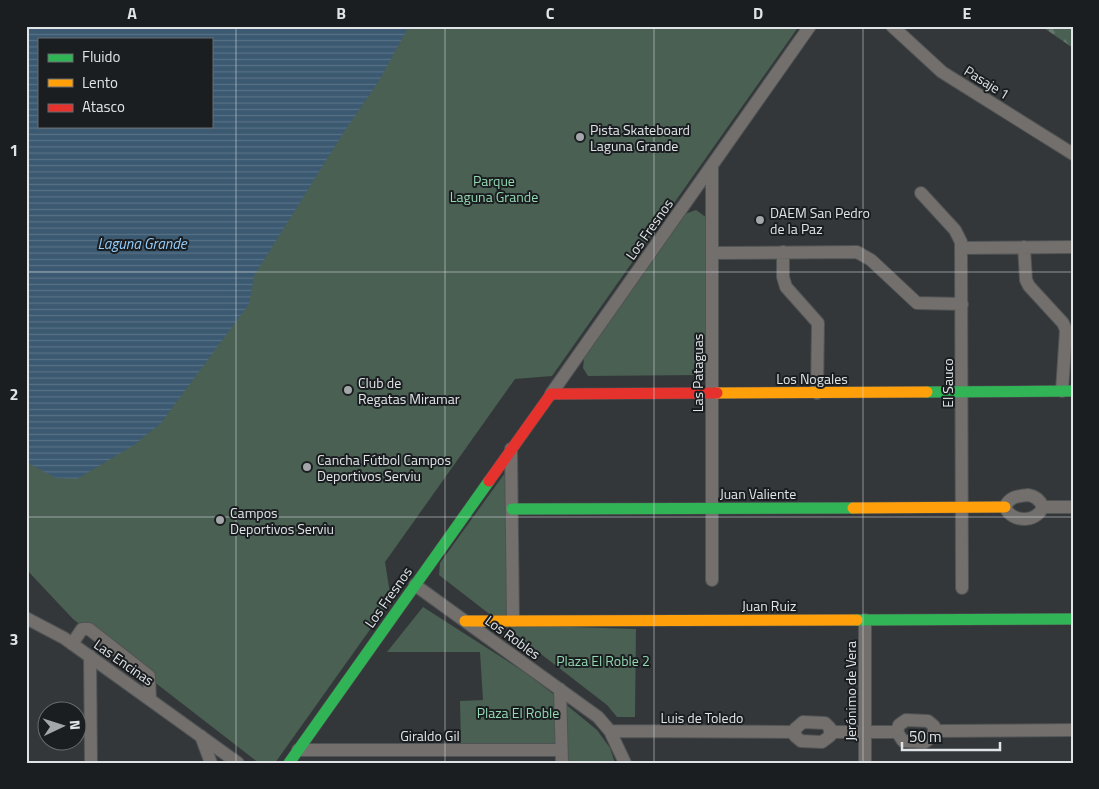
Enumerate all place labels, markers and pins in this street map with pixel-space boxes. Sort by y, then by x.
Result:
place label: Pista Skateboard Laguna Grande [590,119,690,156]
marker: Pista Skateboard Laguna Grande [574,131,586,143]
place label: DAEM San Pedro de la Paz [770,202,870,239]
marker: DAEM San Pedro de la Paz [754,214,766,226]
place label: Club de Regatas Miramar [358,372,460,409]
marker: Club de Regatas Miramar [342,384,354,396]
place label: Cancha Fútbol Campos Deportivos Serviu [317,449,451,486]
marker: Cancha Fútbol Campos Deportivos Serviu [301,461,313,473]
place label: Campos Deportivos Serviu [230,502,334,539]
marker: Campos Deportivos Serviu [214,514,226,526]

